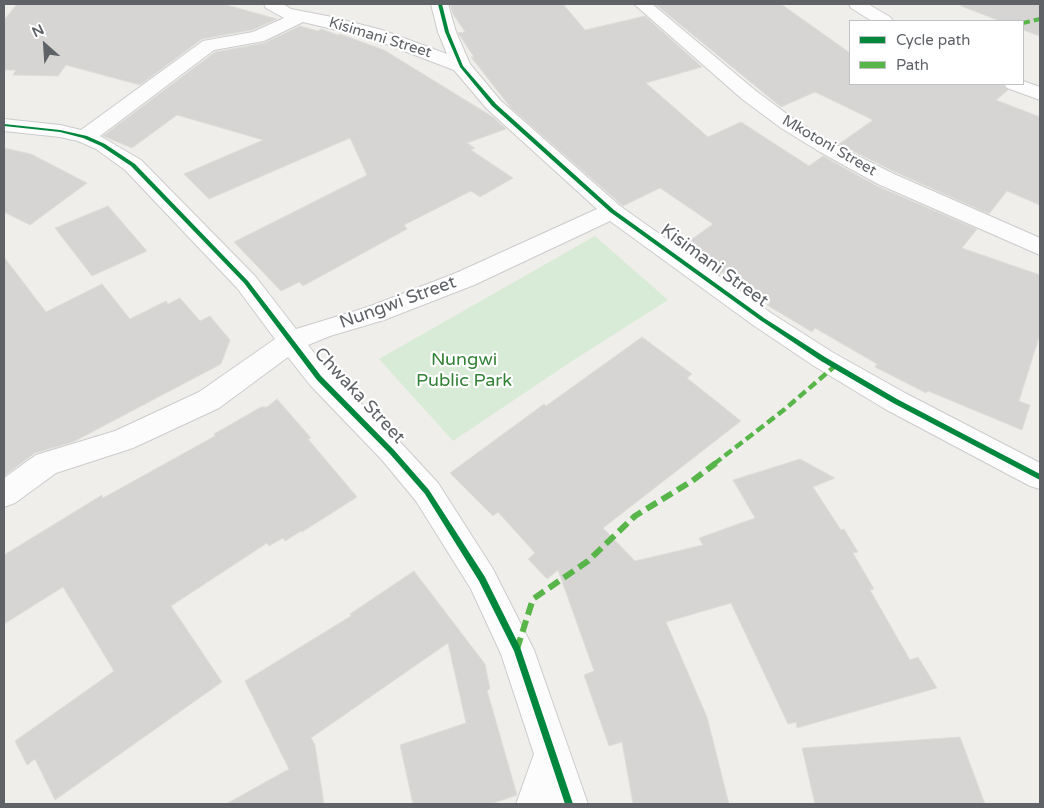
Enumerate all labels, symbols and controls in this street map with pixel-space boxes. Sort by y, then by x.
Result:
street label: Kisimani Street [326,14,434,62]
north arrow [20,20,70,70]
legend [849,20,1024,85]
text: N [29,21,47,41]
text: Cycle path [896,31,970,49]
text: Path [896,56,929,74]
street label: Mkotoni Street [779,112,879,180]
street label: Kisimani Street [656,220,772,312]
street label: Nungwi Street [337,272,459,334]
street label: Chwaka Street [309,343,409,449]
park label: Nungwi Public Park [416,349,512,392]

